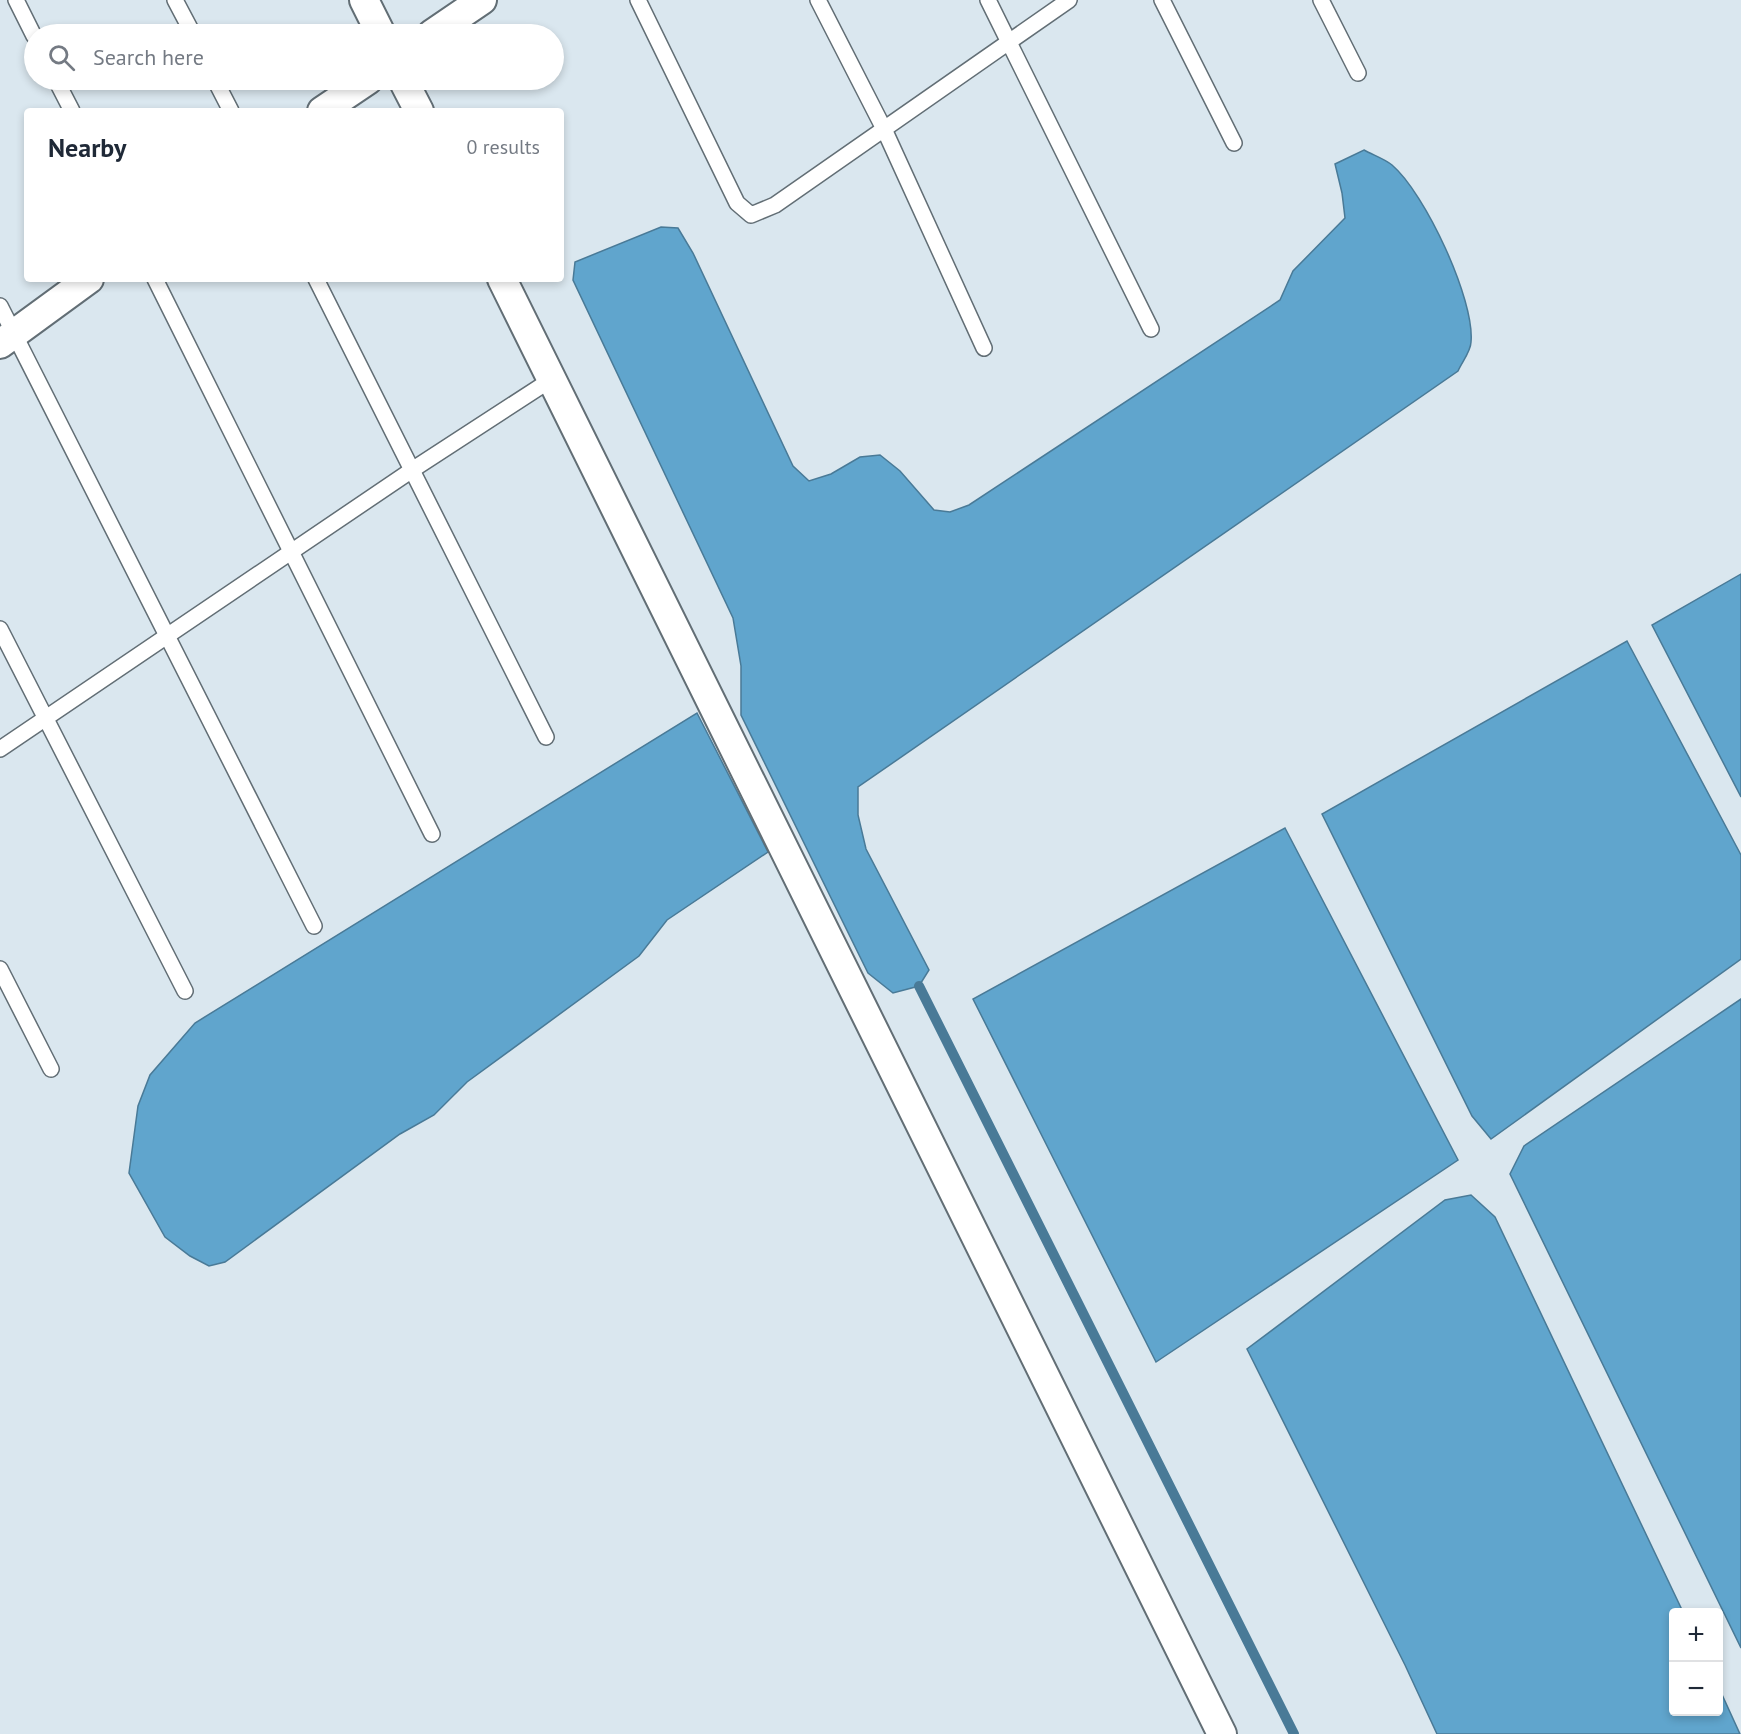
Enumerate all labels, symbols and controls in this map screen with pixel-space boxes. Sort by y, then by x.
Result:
search box [24,24,564,90]
icon: search [45,41,78,74]
text: Search here [93,43,204,71]
text: Nearby [48,131,126,164]
text: 0 results [467,134,540,160]
map controls [1669,1608,1723,1716]
button: + [1669,1608,1723,1662]
button: − [1669,1662,1723,1716]

